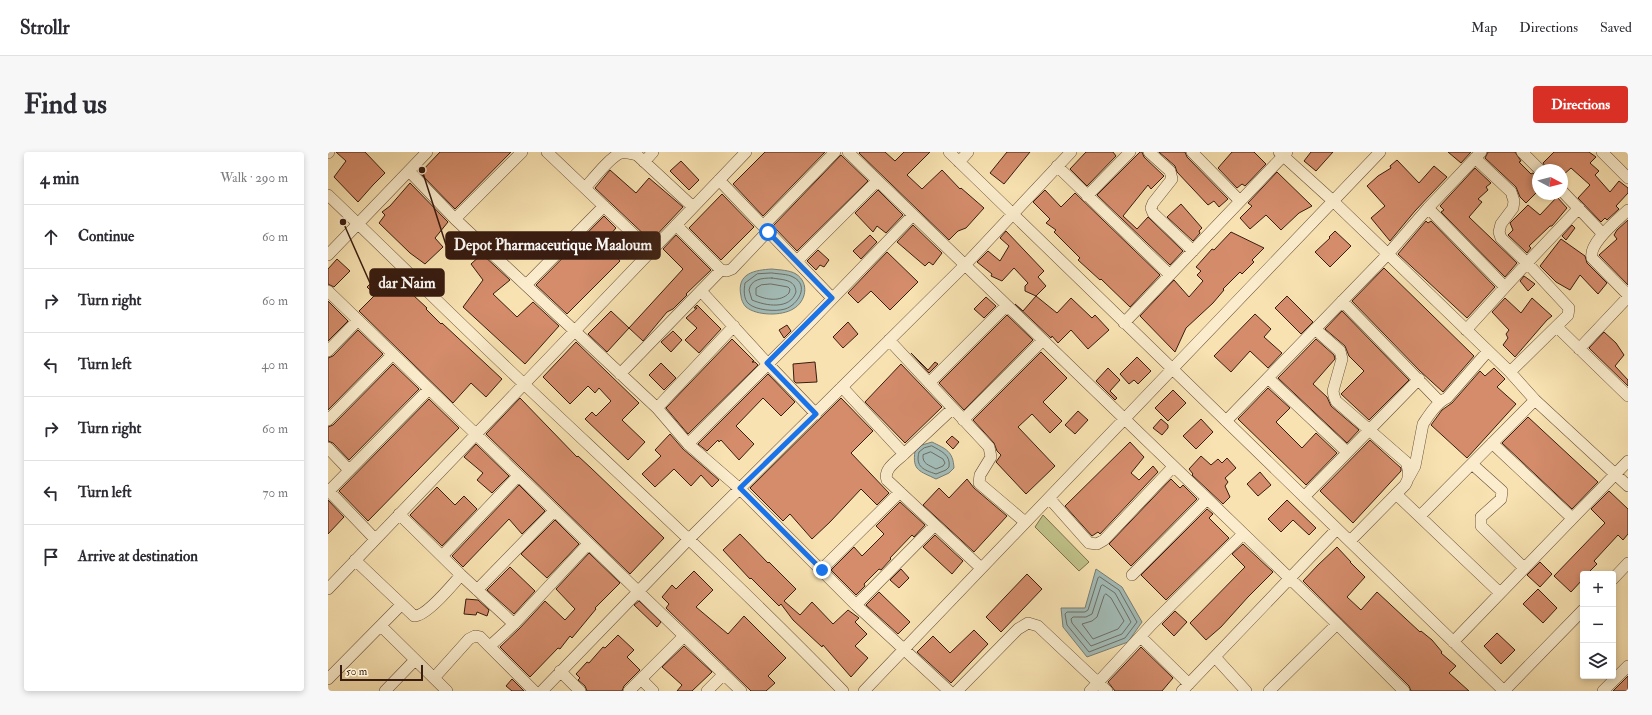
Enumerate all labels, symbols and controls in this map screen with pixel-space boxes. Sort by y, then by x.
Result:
text: Strollr [20,16,70,40]
text: Map [1471,19,1497,36]
text: Directions [1519,19,1578,36]
text: Saved [1600,19,1632,36]
button: Directions [1533,86,1628,123]
text: Find us [24,87,107,122]
north arrow [1532,164,1568,200]
text: 4 min [40,168,79,189]
text: Walk · 290 m [220,170,288,186]
route start [759,223,777,241]
icon: ahead [40,226,62,248]
text: Continue [78,227,134,246]
text: 60 m [262,229,288,245]
callout: Depot Pharmaceutique Maaloum [446,232,660,259]
text: Depot Pharmaceutique Maaloum [454,236,653,256]
callout: dar Naim [370,269,444,296]
text: dar Naim [378,274,436,293]
icon: right [40,290,62,312]
text: Turn right [78,291,141,310]
text: 60 m [262,293,288,309]
icon: left [40,354,62,376]
text: Turn left [78,355,132,374]
text: 40 m [262,357,288,373]
icon: right [40,418,62,440]
text: Turn right [78,419,141,438]
text: 60 m [262,421,288,437]
icon: left [40,482,62,504]
text: Turn left [78,483,132,502]
text: 70 m [263,485,288,501]
icon: arrive [40,546,62,568]
text: Arrive at destination [78,547,198,566]
route end [813,561,831,579]
map controls [1580,571,1616,679]
button: + [1580,571,1616,607]
button: − [1580,607,1616,643]
button: layers [1580,643,1616,679]
scale bar [340,663,423,682]
text: 50 m [346,665,367,678]

